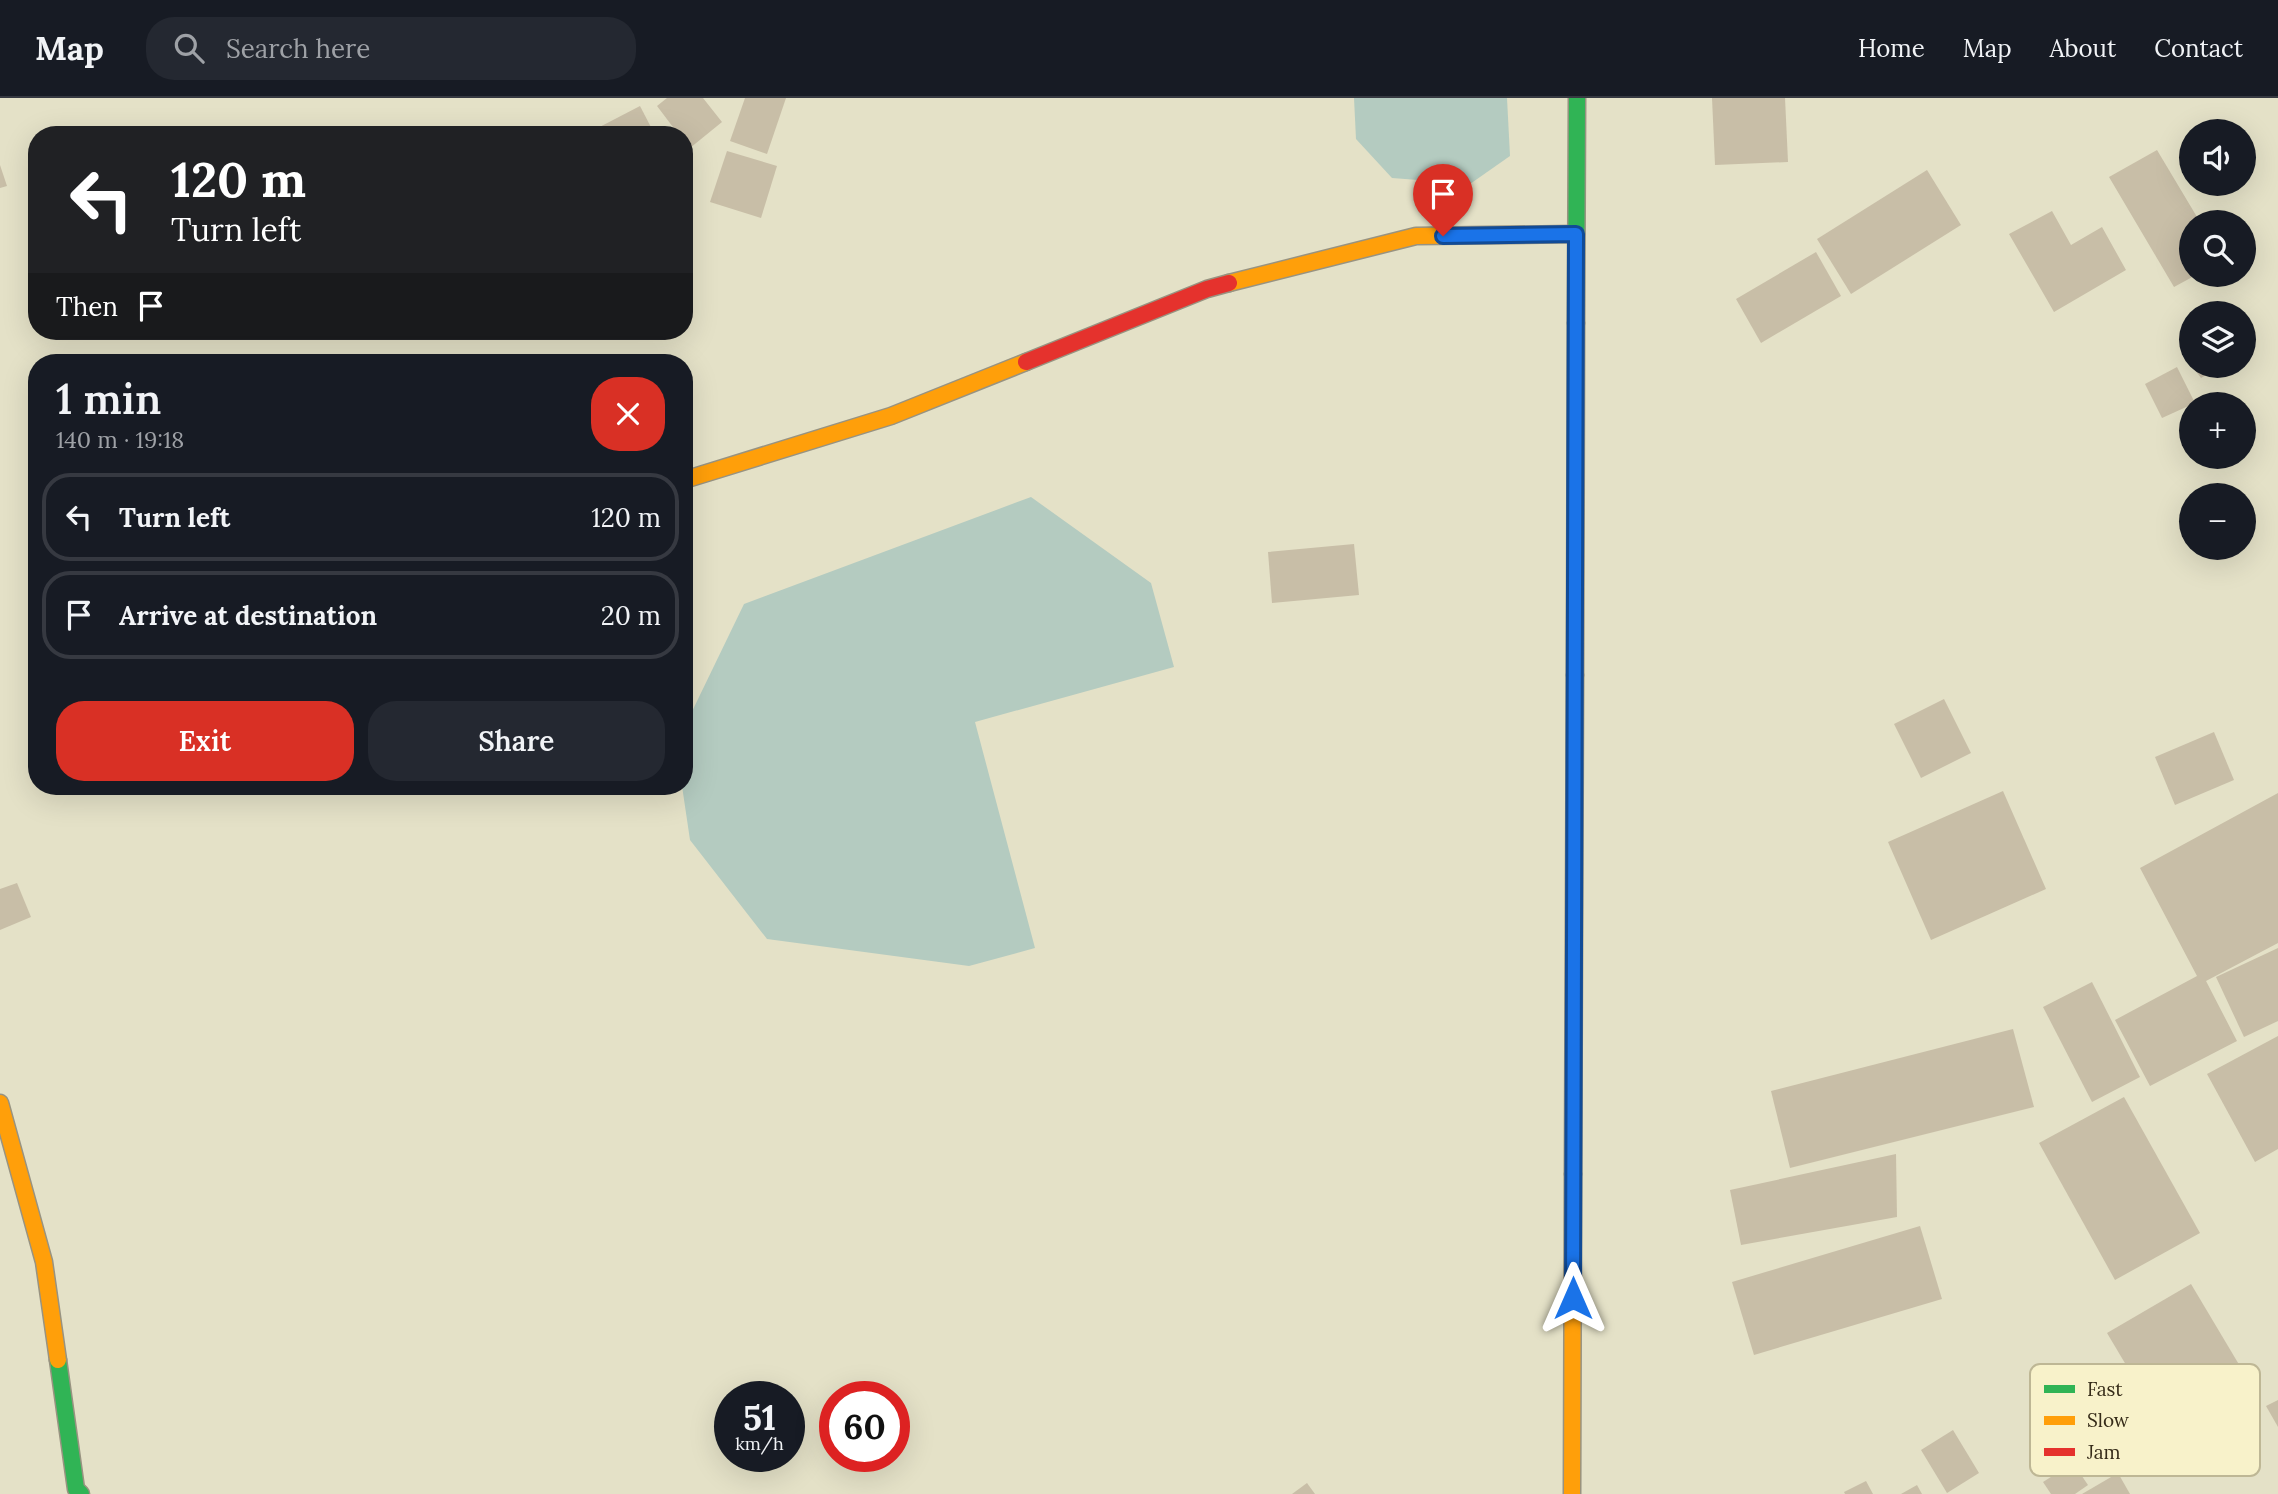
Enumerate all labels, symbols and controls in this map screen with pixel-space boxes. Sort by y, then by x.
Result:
search box [146,17,636,80]
text: Map [35,27,104,69]
icon: search [170,29,208,67]
text: Search here [226,32,370,65]
text: Home [1858,33,1925,64]
text: Map [1963,33,2012,64]
text: About [2050,33,2116,64]
text: Contact [2154,33,2243,64]
map controls [2179,119,2256,560]
button: sound [2179,119,2256,196]
text: 120 m [171,148,306,210]
icon: left [56,154,147,245]
pin [1413,164,1473,236]
icon: arrive [1424,175,1462,213]
text: Turn left [171,209,301,250]
button: search [2179,210,2256,287]
icon: arrive [132,287,170,325]
text: Then [56,290,118,323]
button: layers [2179,301,2256,378]
text: 1 min [56,372,161,426]
button: close [591,377,665,451]
button: + [2179,392,2256,469]
text: 140 m · 19:18 [56,425,184,454]
button: − [2179,483,2256,560]
icon: left [60,498,98,536]
text: Turn left [119,501,230,534]
text: 120 m [591,501,661,534]
icon: arrive [60,596,98,634]
text: Arrive at destination [119,599,377,632]
text: 20 m [601,599,661,632]
button: Exit [56,701,354,781]
button: Share [368,701,665,781]
position arrow [1536,1261,1610,1335]
legend [2030,1364,2260,1476]
text: Fast [2087,1377,2123,1401]
speed limit sign: 60 [819,1381,910,1472]
text: 51 [743,1395,776,1440]
text: Slow [2087,1408,2130,1432]
text: km/h [735,1432,784,1455]
text: Jam [2086,1440,2121,1464]

